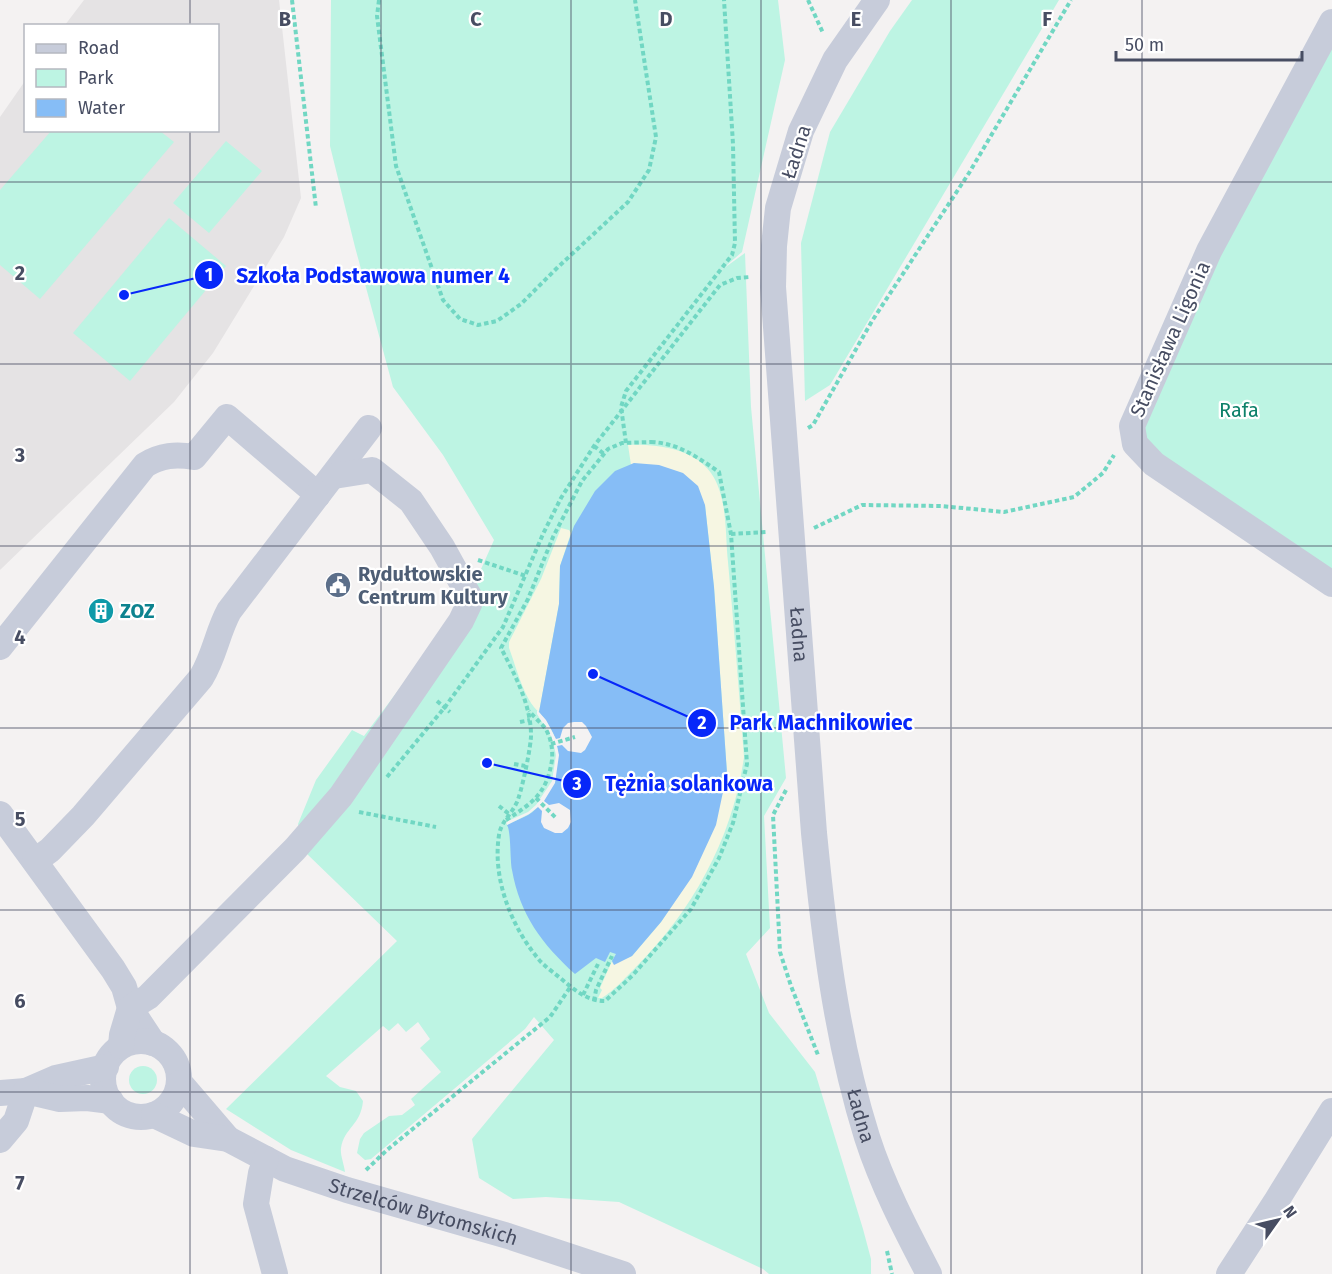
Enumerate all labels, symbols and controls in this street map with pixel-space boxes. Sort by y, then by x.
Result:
text: B [279,7,291,31]
text: C [470,7,482,31]
text: D [659,7,673,31]
text: E [851,7,861,31]
text: F [1042,7,1052,31]
legend [24,24,219,132]
scale bar [1116,24,1302,62]
text: 50 m [1125,34,1164,56]
text: Road [78,37,120,59]
text: Park [78,67,114,89]
text: Water [78,97,125,119]
street label: Ładna [776,122,816,182]
callout: Szkoła Podstawowa numer 4 [194,256,522,295]
street label: Stanisława Ligonia [1125,257,1215,421]
text: 2 [15,261,25,285]
text: Szkoła Podstawowa numer 4 [236,263,510,289]
text: 1 [205,264,213,286]
park label: Rafa [1219,398,1259,422]
text: 3 [14,443,25,467]
place label: Rydułtowskie Centrum Kultury [358,562,508,609]
public building icon: Rydułtowskie Centrum Kultury [323,570,353,600]
building icon: ZOZ [86,596,116,626]
place label: ZOZ [120,599,155,623]
street label: Ładna [785,606,813,663]
text: 4 [14,625,26,649]
callout: Park Machnikowiec [687,703,924,742]
text: Park Machnikowiec [729,710,913,736]
text: 2 [697,712,707,734]
callout: Tężnia solankowa [562,764,785,803]
text: Tężnia solankowa [605,771,773,797]
text: 3 [571,773,582,795]
text: 5 [15,807,26,831]
text: 6 [14,989,26,1013]
street label: Ładna [842,1086,880,1146]
text: 7 [15,1171,25,1195]
street label: Strzelców Bytomskich [326,1173,521,1251]
north arrow [1248,1190,1308,1250]
text: N [1279,1202,1301,1222]

